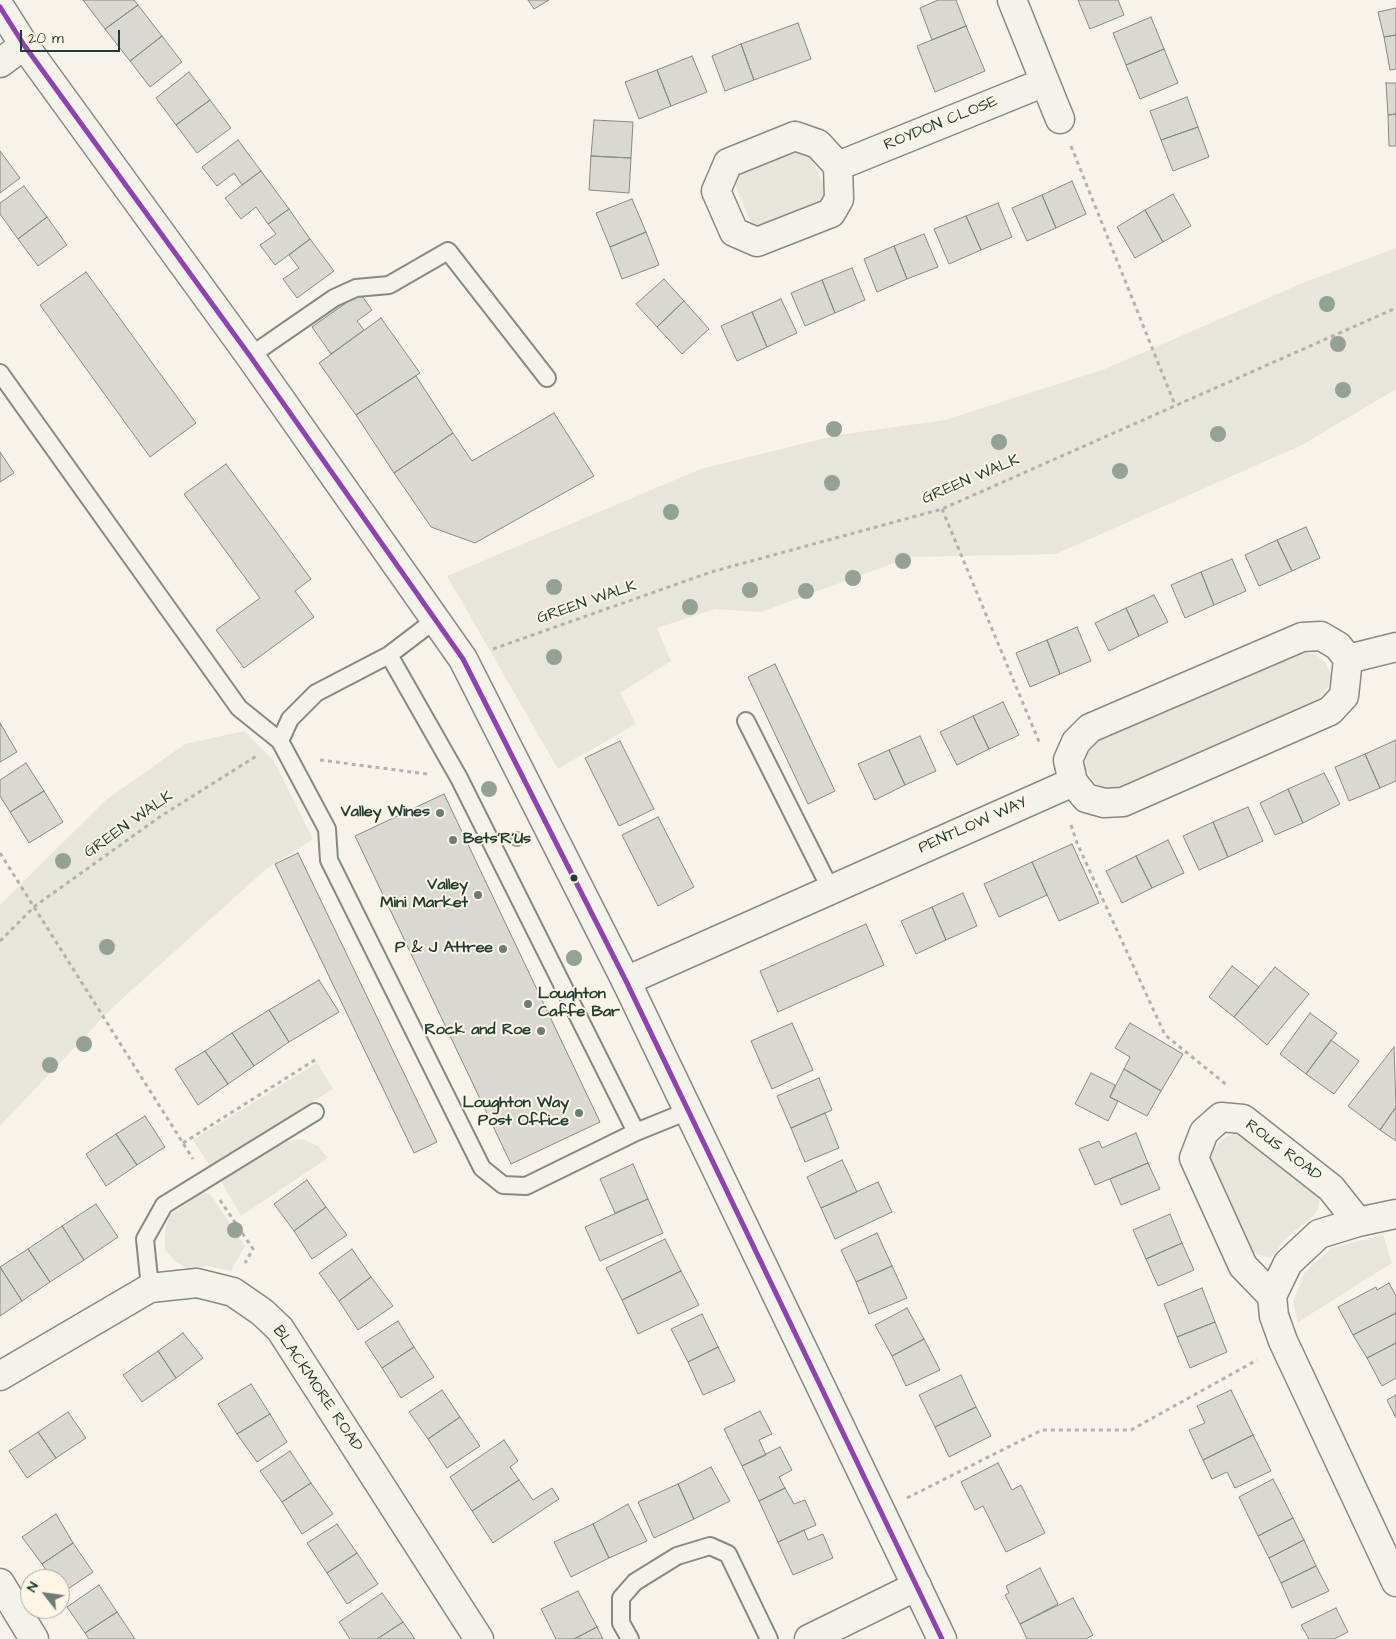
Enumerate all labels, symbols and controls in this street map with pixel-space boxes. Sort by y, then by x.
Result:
scale bar [22,20,122,52]
text: 20 m [28,28,64,49]
street label: ROYDON CLOSE [881,92,1001,156]
street label: GREEN WALK [919,451,1023,509]
street label: GREEN WALK [535,577,639,629]
street label: GREEN WALK [81,787,177,863]
street label: PENTLOW WAY [916,793,1030,859]
place label: Valley Wines [341,803,430,823]
marker: Valley Wines [434,807,446,819]
place label: Bets'R'Us [463,830,531,850]
marker: Bets'R'Us [447,834,459,846]
unlabelled marker [569,873,579,883]
place label: Valley Mini Market [380,876,468,914]
marker: Valley Mini Market [472,889,484,901]
place label: P & J Attree [395,939,493,959]
marker: P & J Attree [497,943,509,955]
place label: Loughton Caffe Bar [538,985,620,1023]
marker: Loughton Caffe Bar [522,998,534,1010]
place label: Rock and Roe [424,1021,531,1041]
marker: Rock and Roe [535,1025,547,1037]
place label: Loughton Way Post Office [463,1094,569,1132]
marker: Loughton Way Post Office [573,1107,585,1119]
street label: ROUS ROAD [1241,1116,1325,1186]
street label: BLACKMORE ROAD [268,1322,366,1456]
north arrow [20,1569,70,1619]
text: N [22,1578,44,1596]

